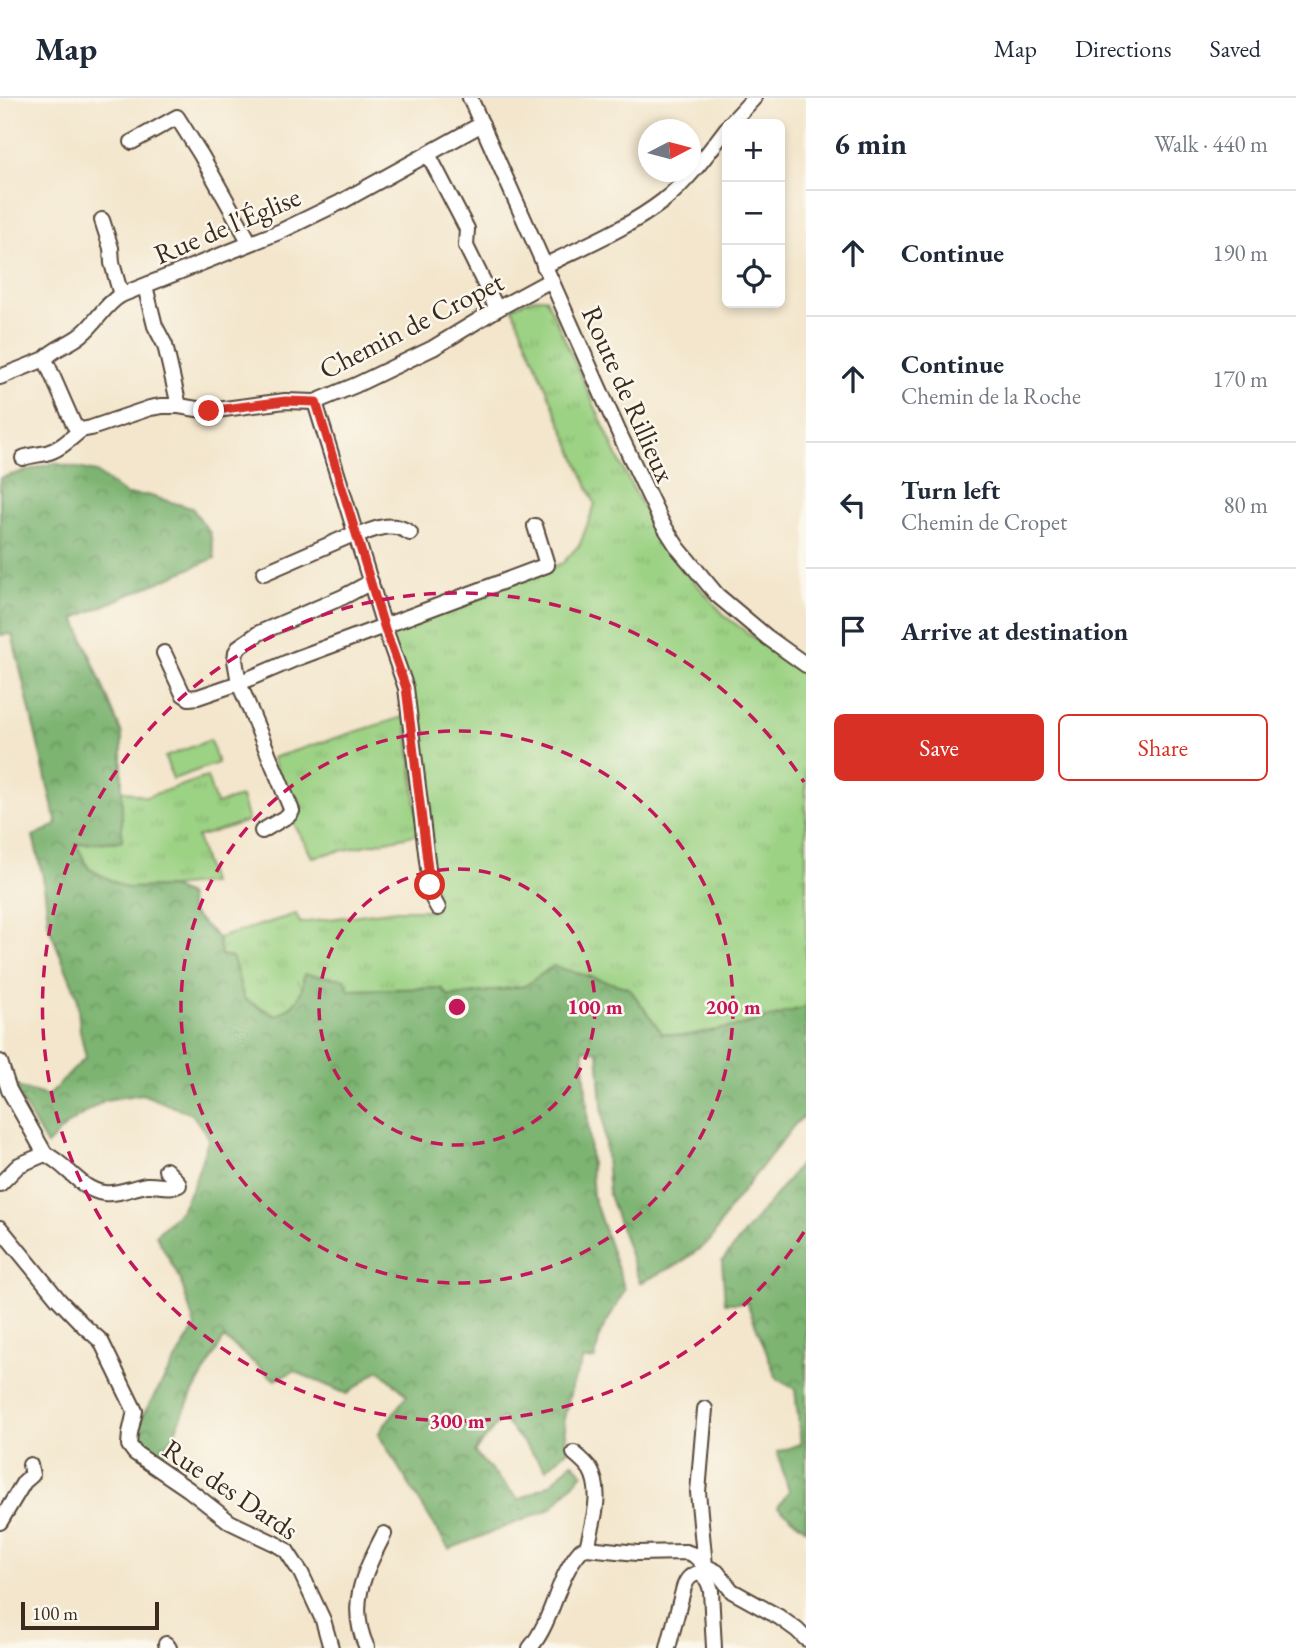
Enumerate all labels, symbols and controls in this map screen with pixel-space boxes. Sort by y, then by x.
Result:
text: Map [35,27,97,70]
text: Map [994,33,1037,64]
text: Directions [1075,33,1172,64]
text: Saved [1210,33,1261,64]
north arrow [638,119,701,182]
map controls [722,119,785,308]
button: + [722,119,785,182]
text: 6 min [834,124,907,163]
text: Walk · 440 m [1154,129,1268,159]
street label: Rue de l'Église [148,178,306,272]
button: − [722,182,785,245]
icon: ahead [834,234,872,272]
text: Continue [901,236,1004,270]
text: 190 m [1212,238,1268,268]
button: locate [722,245,785,308]
street label: Chemin de Cropet [313,263,509,387]
street label: Route de Rillieux [574,300,684,488]
text: Continue [901,347,1004,381]
icon: ahead [834,360,872,398]
text: 170 m [1212,364,1268,394]
text: Chemin de la Roche [901,381,1081,411]
route end [193,395,224,426]
text: Turn left [901,473,1000,507]
icon: left [834,486,872,524]
text: 80 m [1223,490,1268,520]
text: Chemin de Cropet [901,507,1067,537]
icon: arrive [834,612,872,650]
text: Arrive at destination [901,614,1128,648]
button: Save [834,714,1044,781]
button: Share [1058,714,1268,781]
route start [414,869,445,900]
text: 100 m [567,993,623,1020]
text: 200 m [705,993,761,1020]
centre of rings [445,995,469,1019]
text: 300 m [429,1407,485,1434]
street label: Rue des Dards [156,1431,306,1547]
scale bar [21,1599,159,1631]
text: 100 m [32,1601,78,1626]

